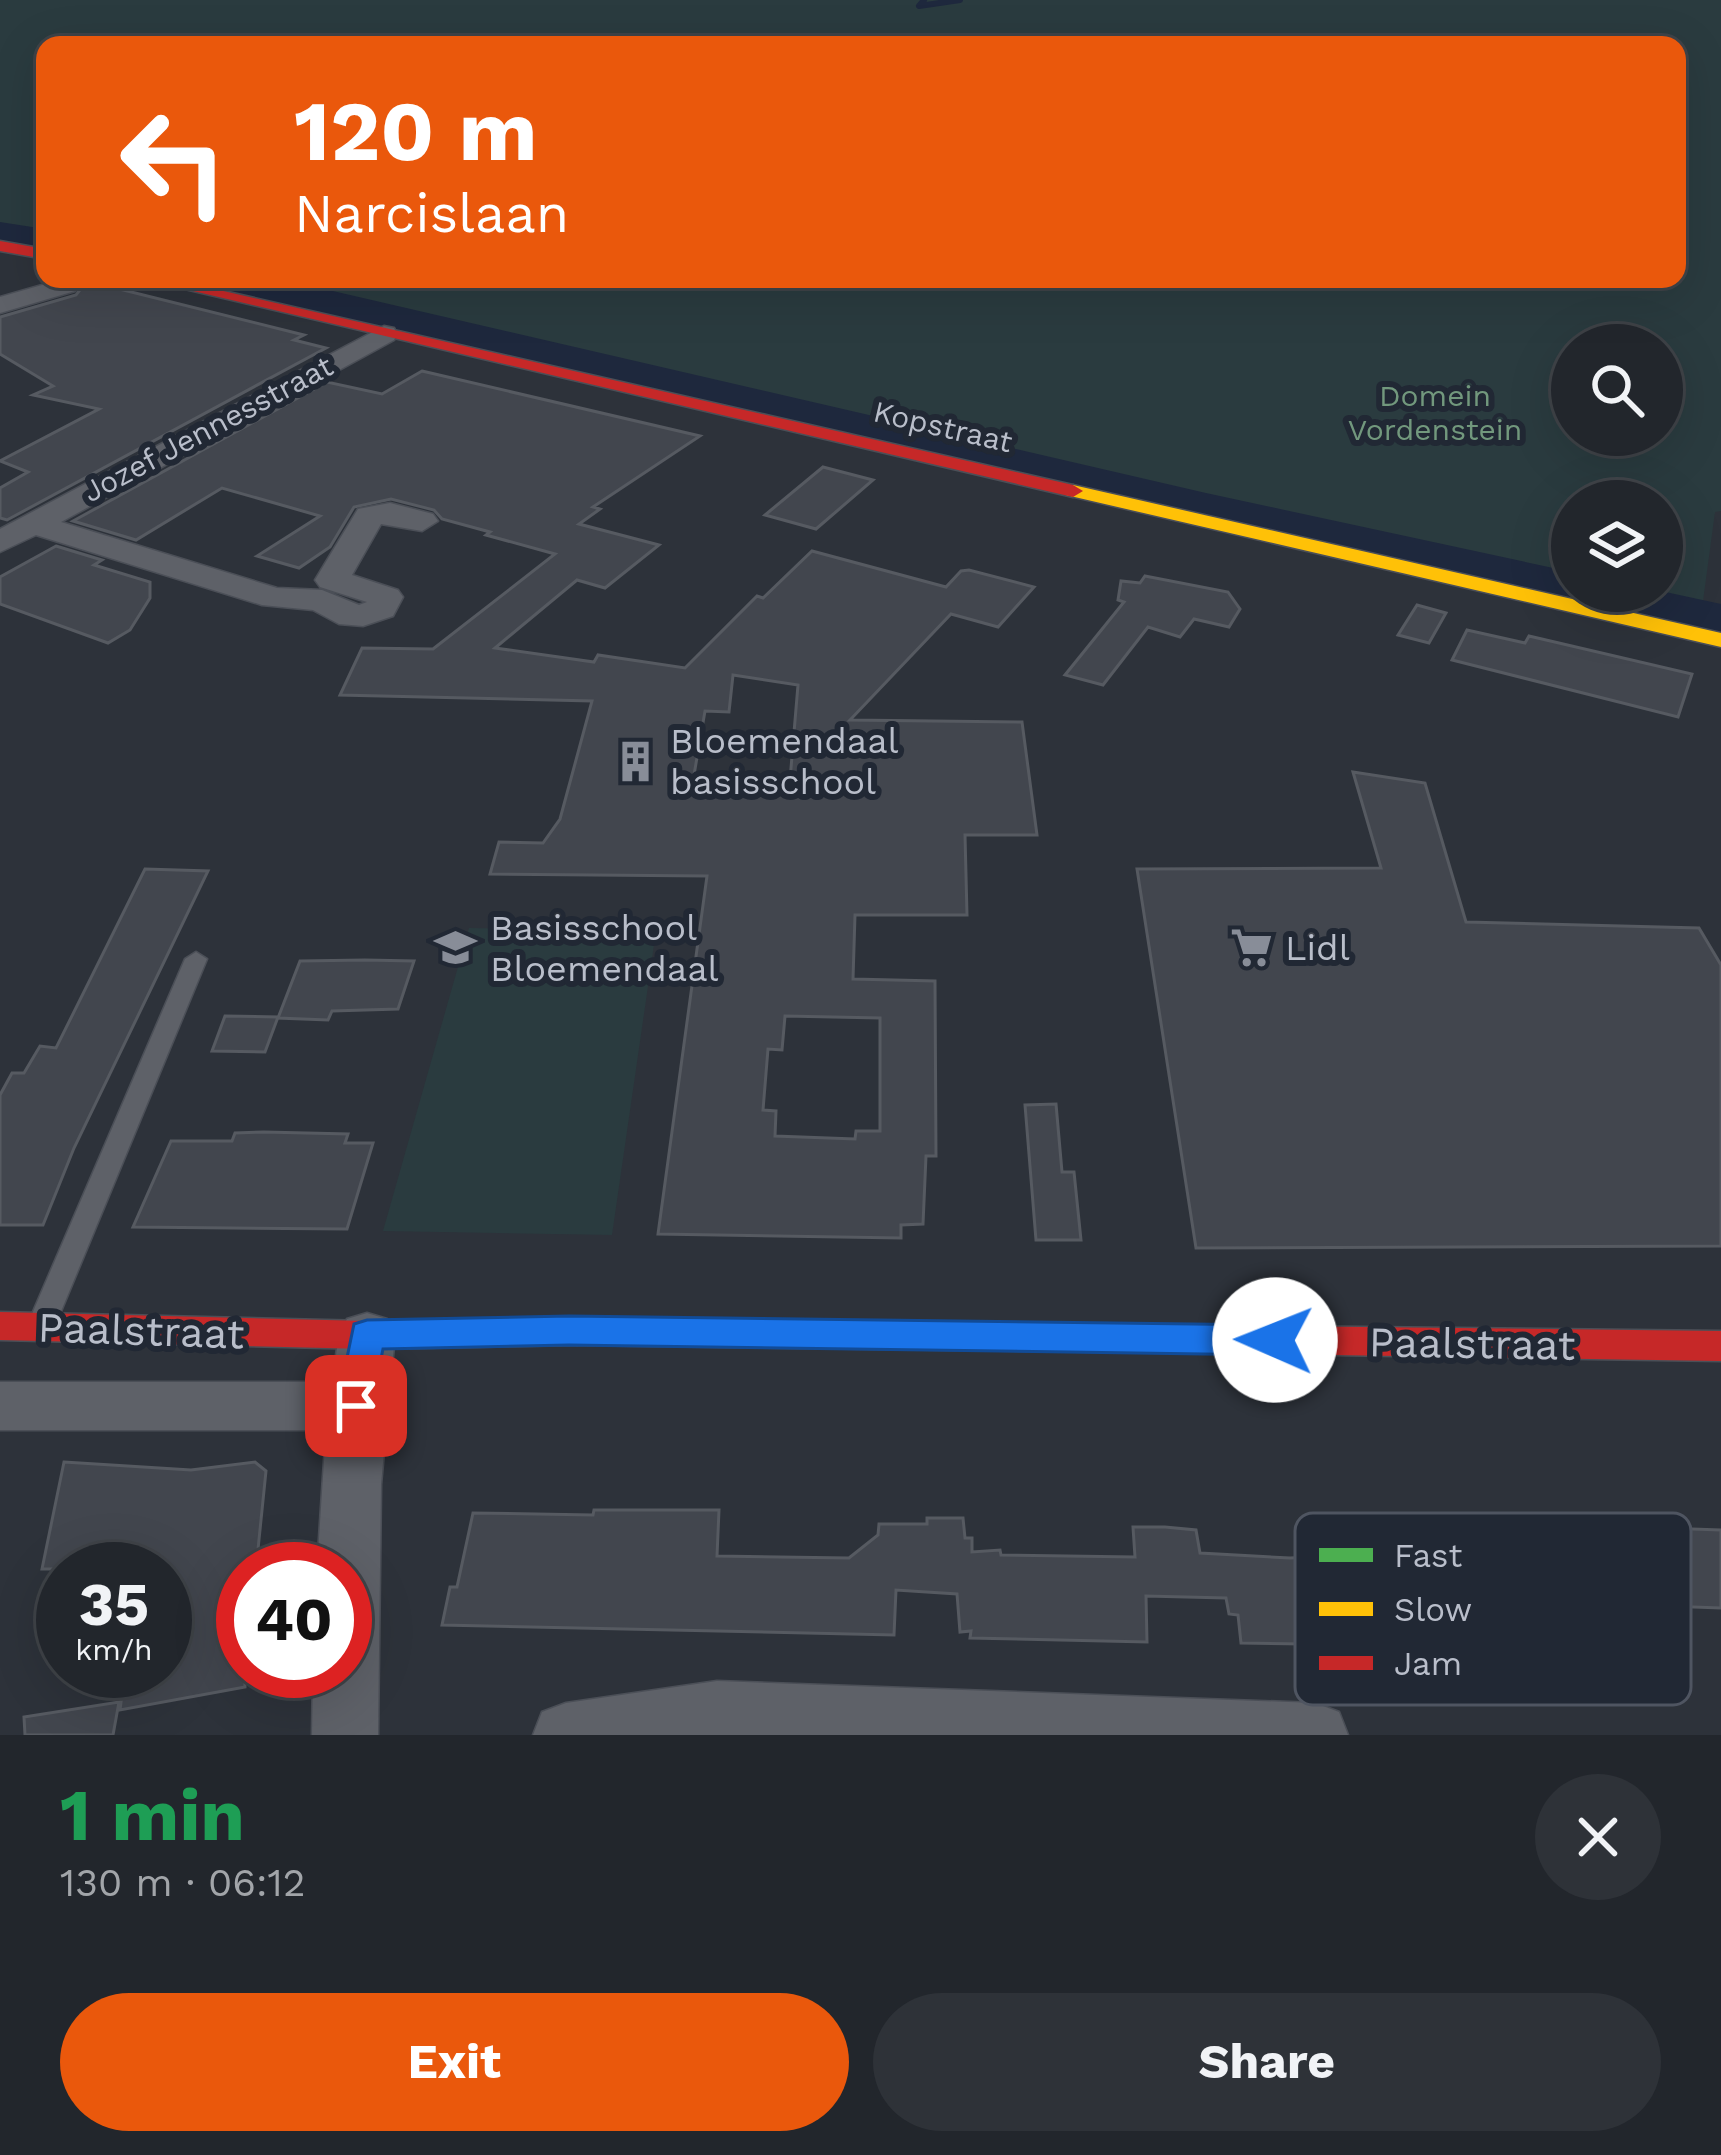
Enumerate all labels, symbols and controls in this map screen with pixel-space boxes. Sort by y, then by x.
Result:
text: 120 m [294,82,537,180]
icon: left [96,84,252,240]
text: Narcislaan [294,182,569,245]
map controls [1551,324,1683,612]
button: search [1551,324,1683,456]
street label: Jozef Jennesstraat [77,348,339,509]
park label: Domein Vordenstein [1348,378,1522,447]
street label: Kopstraat [870,394,1016,460]
button: layers [1551,480,1683,612]
place label: Bloemendaal basisschool [670,720,899,803]
building icon: Bloemendaal basisschool [613,738,659,784]
place label: Basisschool Bloemendaal [490,907,719,990]
supermarket icon: Lidl [1228,924,1274,970]
school or university icon: Basisschool Bloemendaal [433,925,479,971]
place label: Lidl [1285,927,1350,969]
position arrow [1212,1277,1338,1403]
street label: Paalstraat [37,1302,245,1359]
street label: Paalstraat [1368,1317,1576,1370]
pin [305,1355,407,1457]
icon: arrive [323,1373,389,1439]
legend [1295,1513,1691,1705]
text: Fast [1394,1536,1463,1575]
speed limit sign: 40 [216,1542,372,1698]
text: 35 [79,1569,149,1640]
text: Slow [1394,1590,1472,1629]
text: km/h [75,1632,153,1667]
text: Jam [1394,1644,1462,1683]
text: 1 min [60,1773,245,1857]
button: close [1535,1774,1661,1900]
text: 130 m · 06:12 [60,1860,306,1905]
button: Exit [60,1993,849,2131]
button: Share [873,1993,1661,2131]

